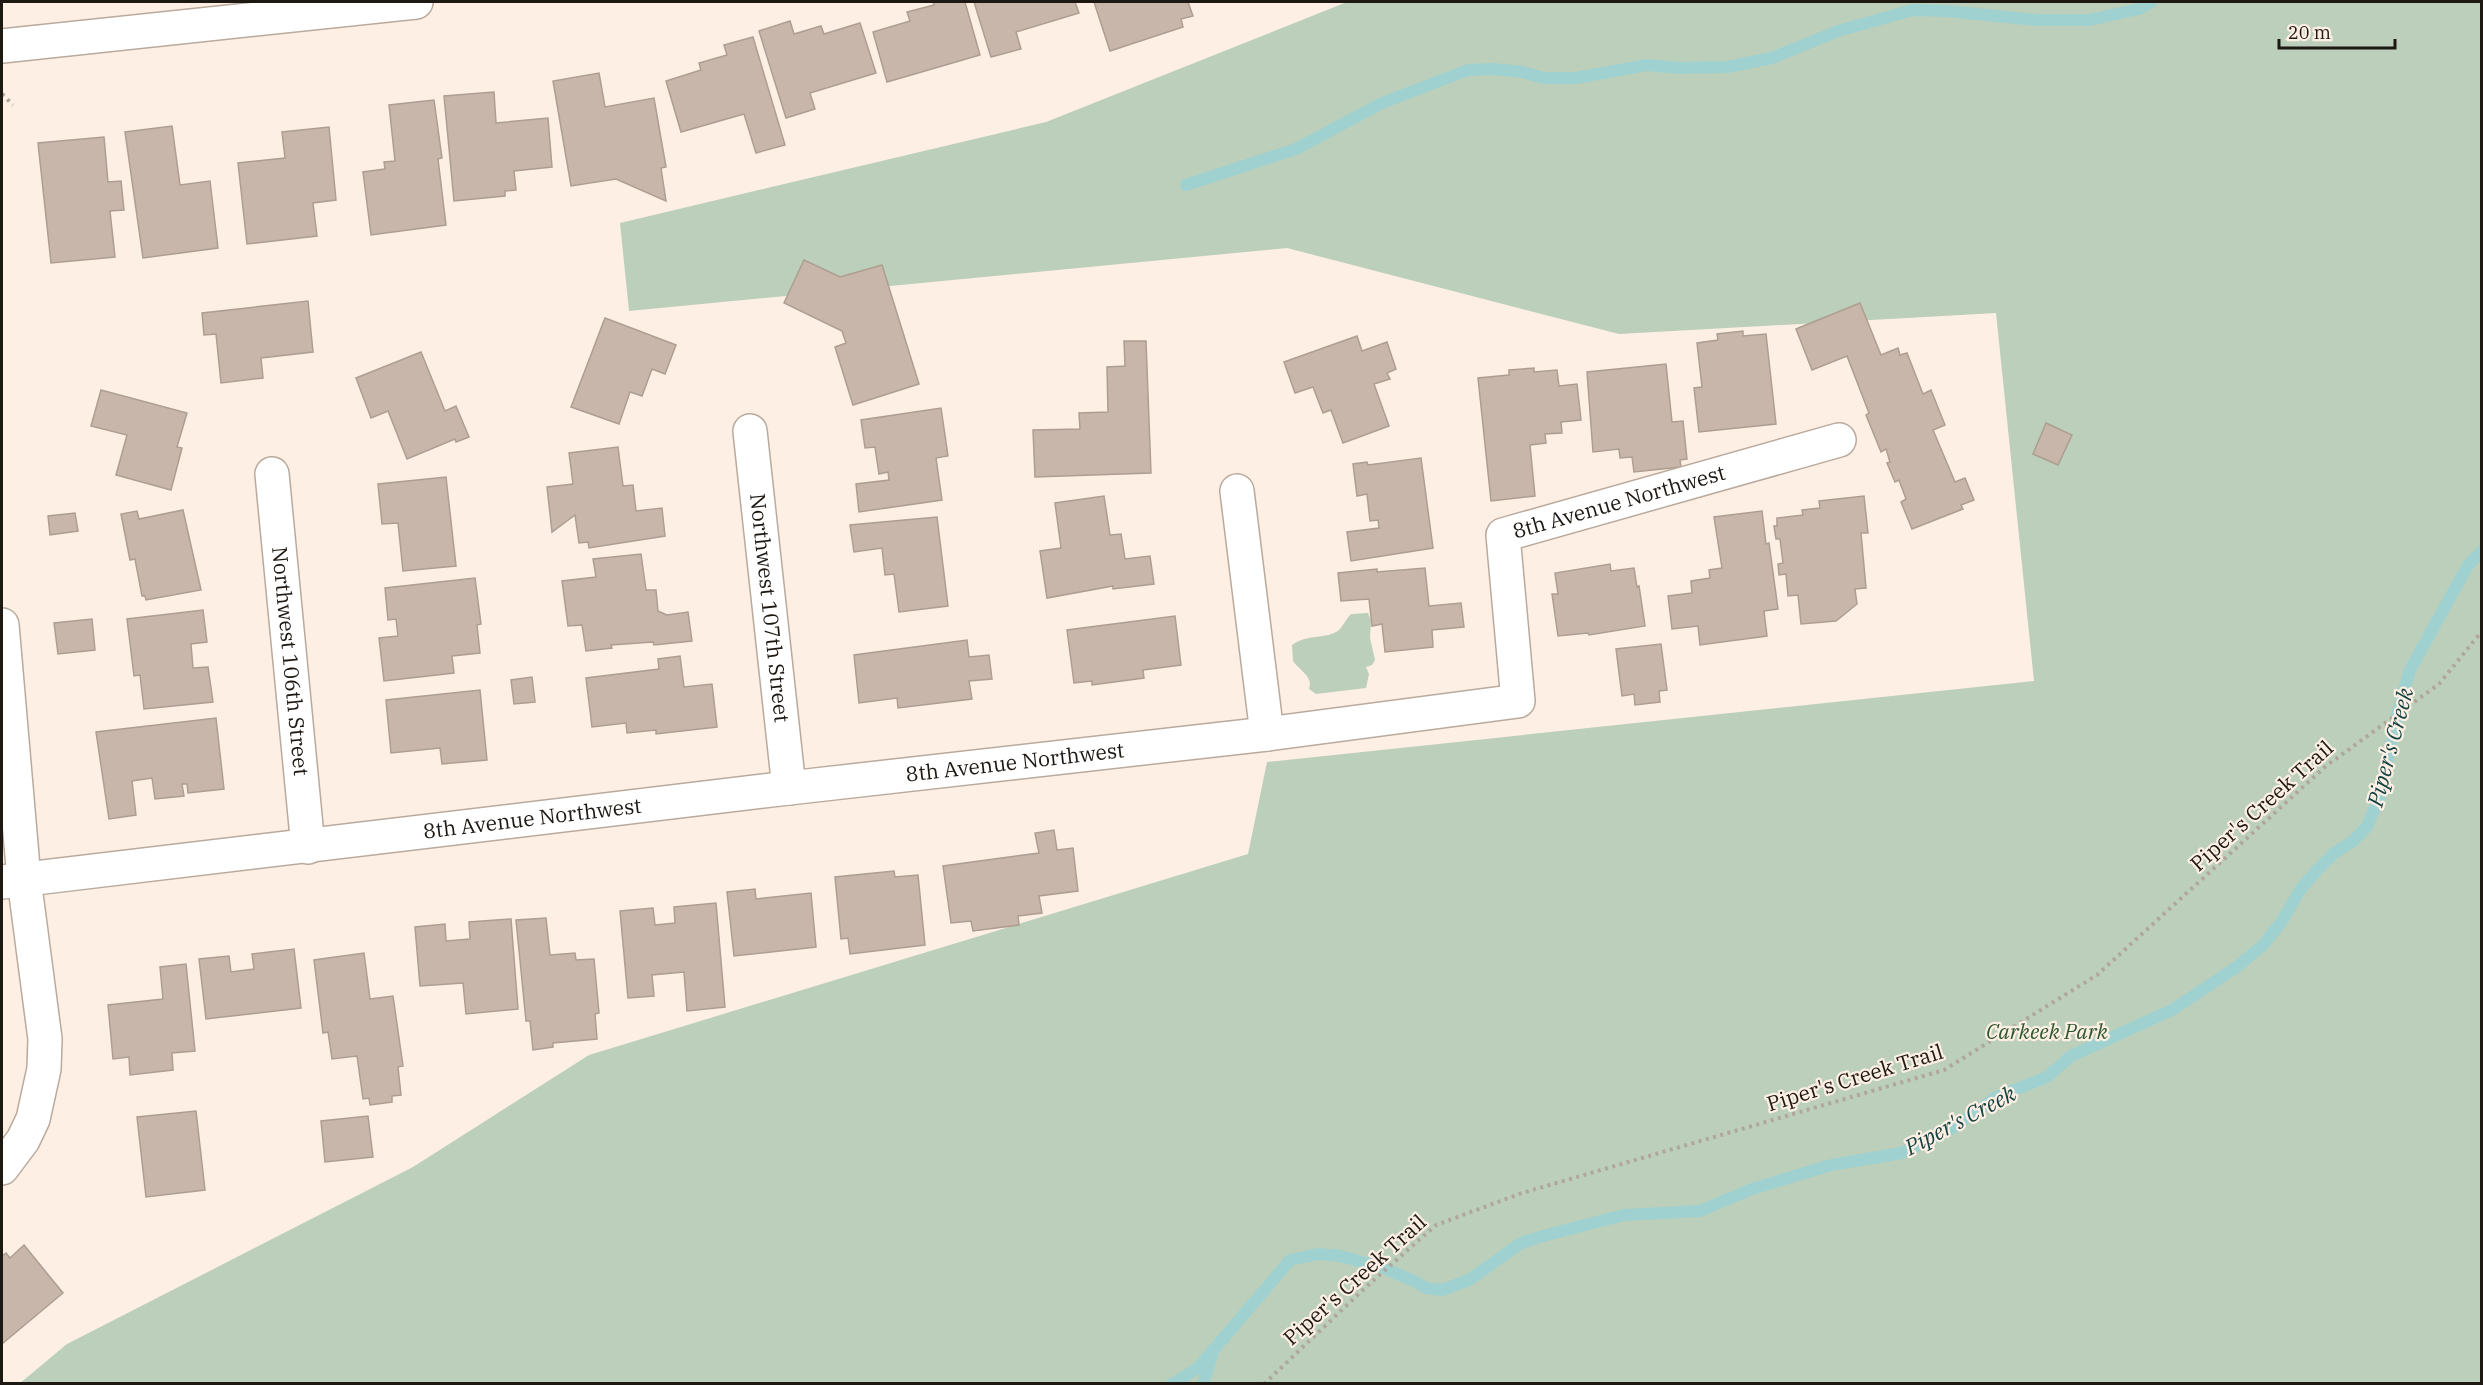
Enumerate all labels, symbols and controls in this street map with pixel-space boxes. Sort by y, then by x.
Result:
scale bar [2279,12,2394,50]
text: 20 m [2288,21,2331,44]
street label: 8th Avenue Northwest [1509,458,1728,545]
street label: Northwest 107th Street [744,492,797,724]
street label: Northwest 106th Street [266,545,316,777]
water label: Piper's Creek [2359,684,2419,810]
street label: Piper's Creek Trail [2184,734,2339,877]
street label: 8th Avenue Northwest [904,735,1126,788]
street label: 8th Avenue Northwest [421,791,643,845]
park label: Carkeek Park [1986,1017,2109,1045]
street label: Piper's Creek Trail [1763,1037,1946,1117]
water label: Piper's Creek [1898,1078,2021,1161]
street label: Piper's Creek Trail [1277,1208,1432,1351]

